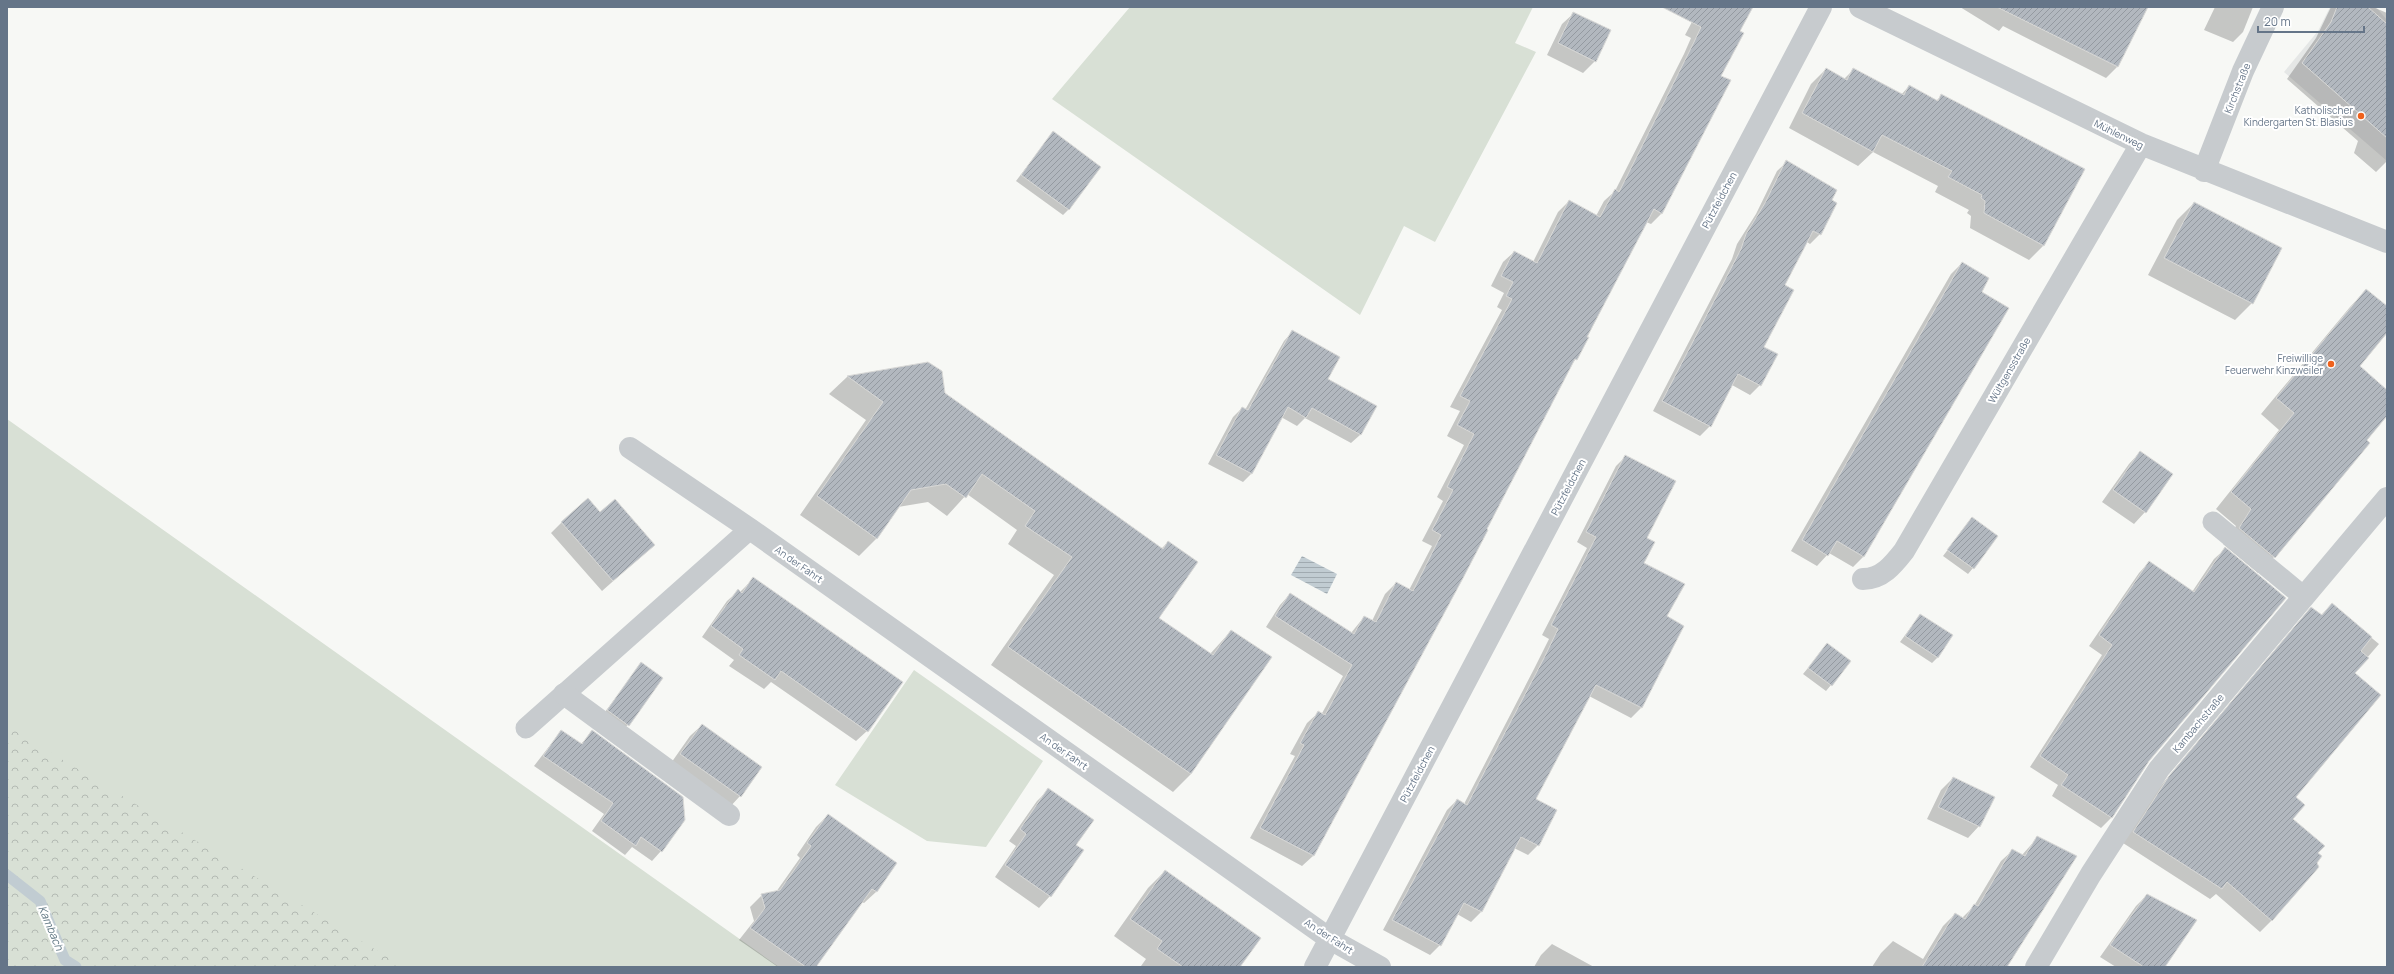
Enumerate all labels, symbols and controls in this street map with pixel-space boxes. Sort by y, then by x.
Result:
scale bar [2258,8,2364,34]
text: 20 m [2264,13,2291,30]
street label: Kirchstraße [2221,61,2254,115]
place label: Katholischer Kindergarten St. Blasius [2244,103,2353,129]
marker: Katholischer Kindergarten St. Blasius [2356,111,2366,121]
street label: Mühlenweg [2092,116,2146,152]
street label: Pützfeldchen [1698,169,1740,231]
street label: Wültgensstraße [1984,334,2034,406]
place label: Freiwillige Feuerwehr Kinzweiler [2225,351,2323,377]
marker: Freiwillige Feuerwehr Kinzweiler [2326,359,2336,369]
street label: Pützfeldchen [1547,456,1589,518]
street label: An der Fahrt [772,542,826,586]
street label: Kambachstraße [2169,690,2227,755]
street label: An der Fahrt [1037,729,1091,773]
street label: Pützfeldchen [1396,743,1438,805]
water label: Kambach [35,903,68,953]
street label: An der Fahrt [1302,915,1356,957]

